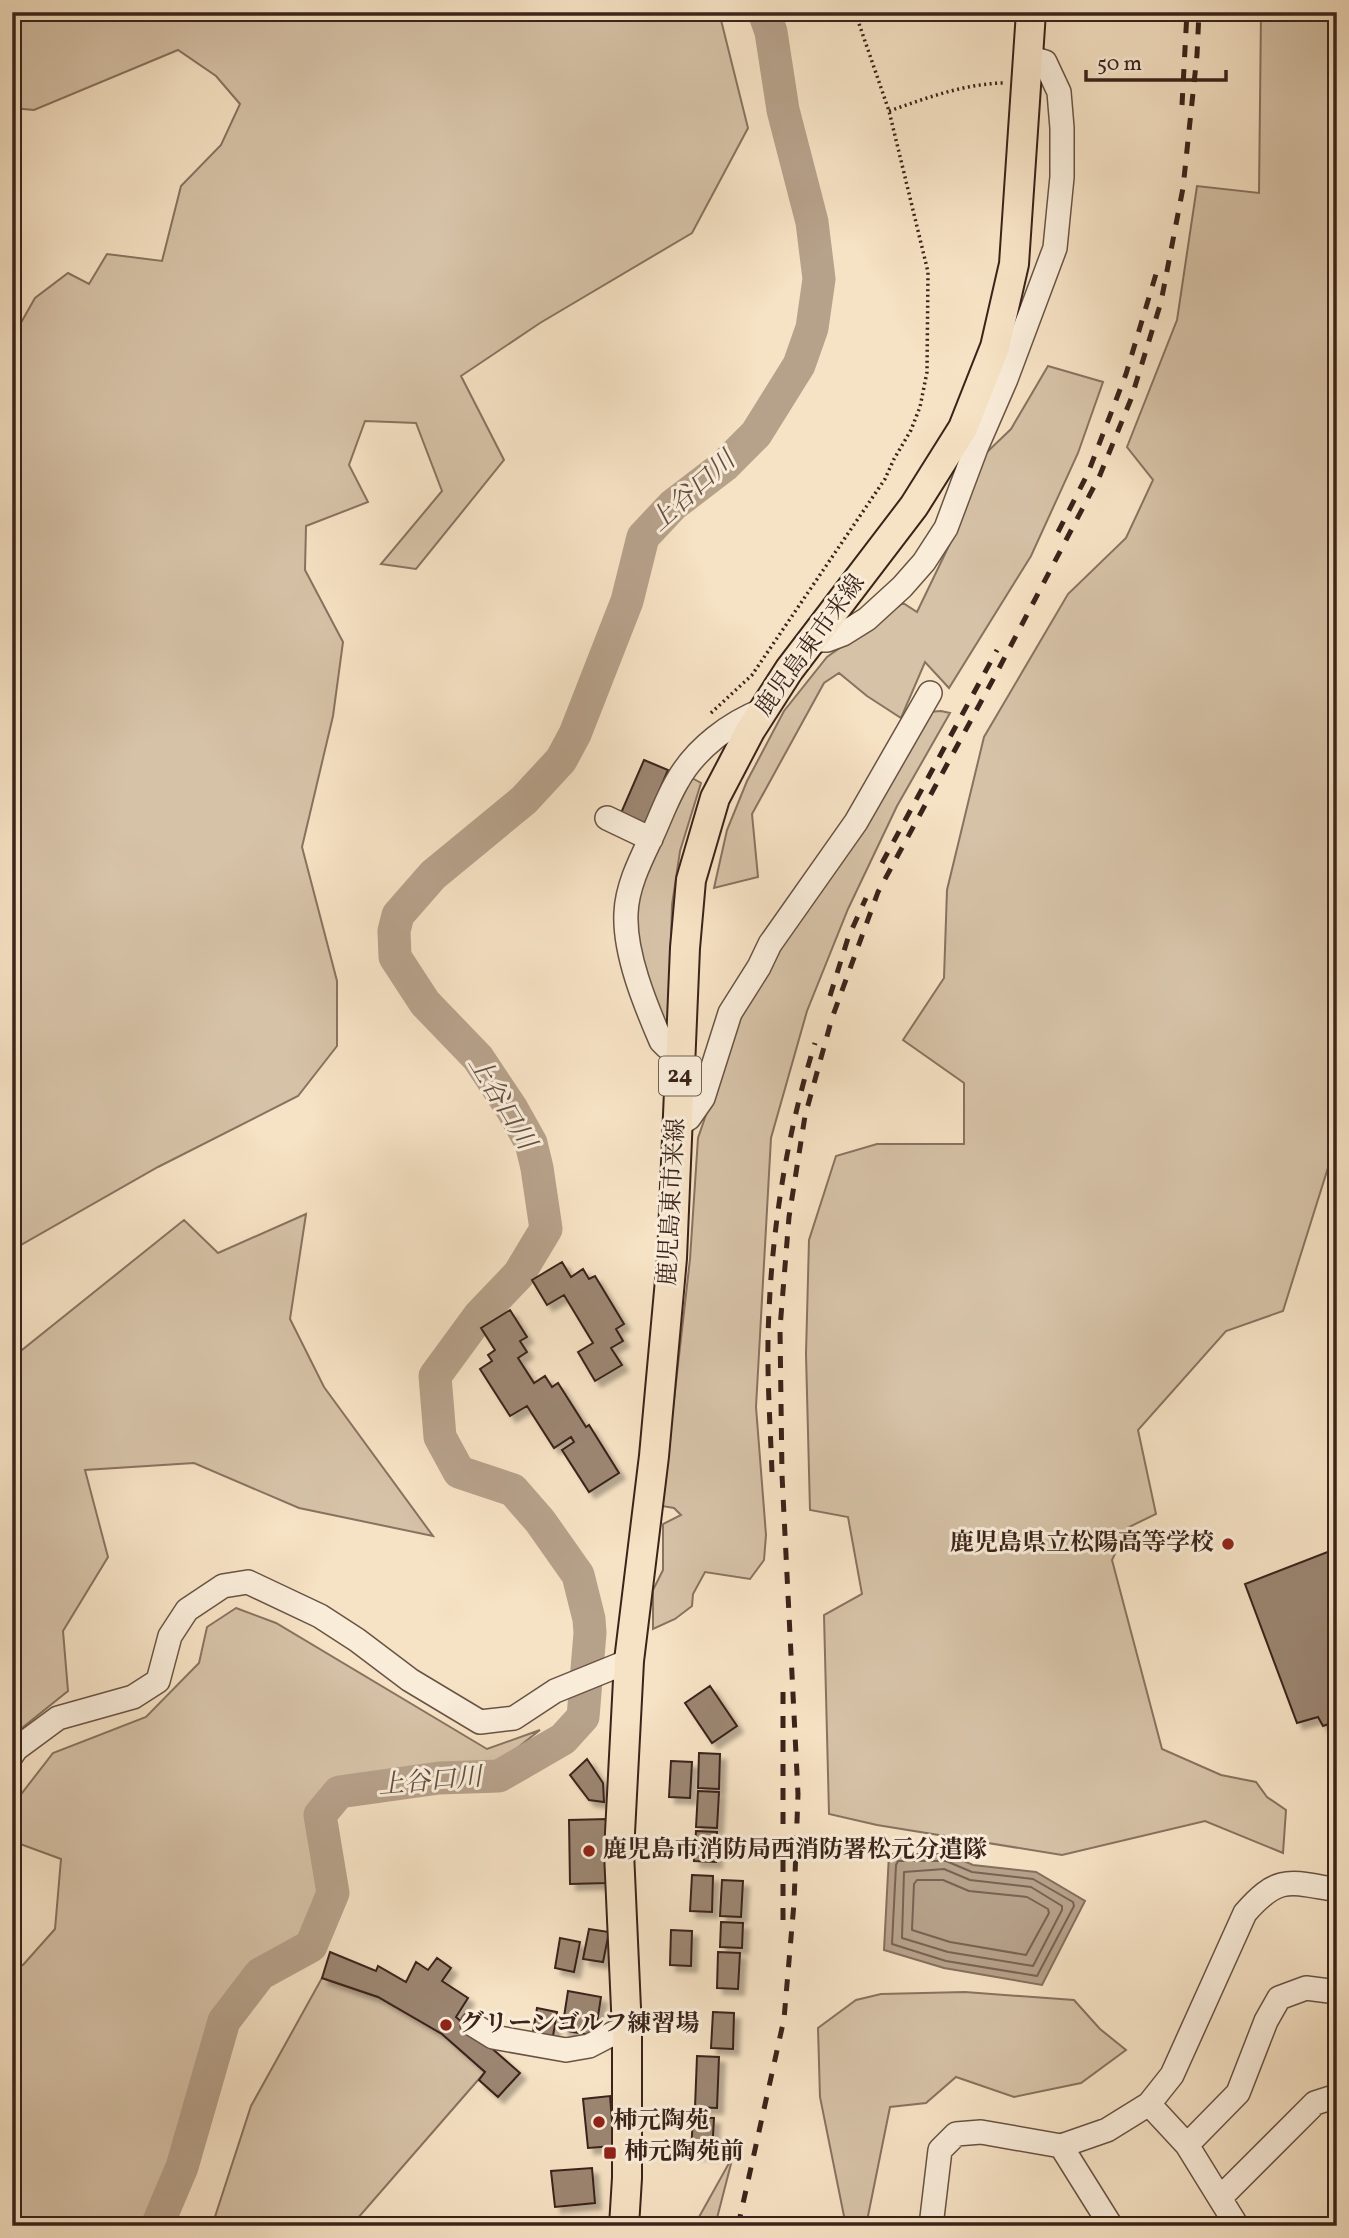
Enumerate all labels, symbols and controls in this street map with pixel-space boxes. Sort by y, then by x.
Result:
scale bar [1086,38,1226,82]
text: 50 m [1097,50,1142,79]
water label: 上谷口川 [642,442,746,540]
street label: 鹿児島東市来線 [748,568,874,724]
water label: 上谷口川 [459,1049,545,1159]
road number: 24 [659,1056,701,1096]
street label: 鹿児島東市来線 [652,1117,694,1287]
place label: 鹿児島県立松陽高等学校 [950,1527,1214,1561]
marker: 鹿児島県立松陽高等学校 [1220,1536,1236,1552]
water label: 上谷口川 [377,1759,486,1804]
place label: 鹿児島市消防局西消防署松元分遣隊 [603,1834,987,1868]
marker: 鹿児島市消防局西消防署松元分遣隊 [581,1843,597,1859]
place label: グリーンゴルフ練習場 [460,2008,700,2042]
marker: グリーンゴルフ練習場 [438,2017,454,2033]
place label: 柿元陶苑 [613,2105,709,2139]
marker: 柿元陶苑 [591,2114,607,2130]
place label: 柿元陶苑前 [624,2136,744,2170]
marker: 柿元陶苑前 [602,2145,618,2161]

